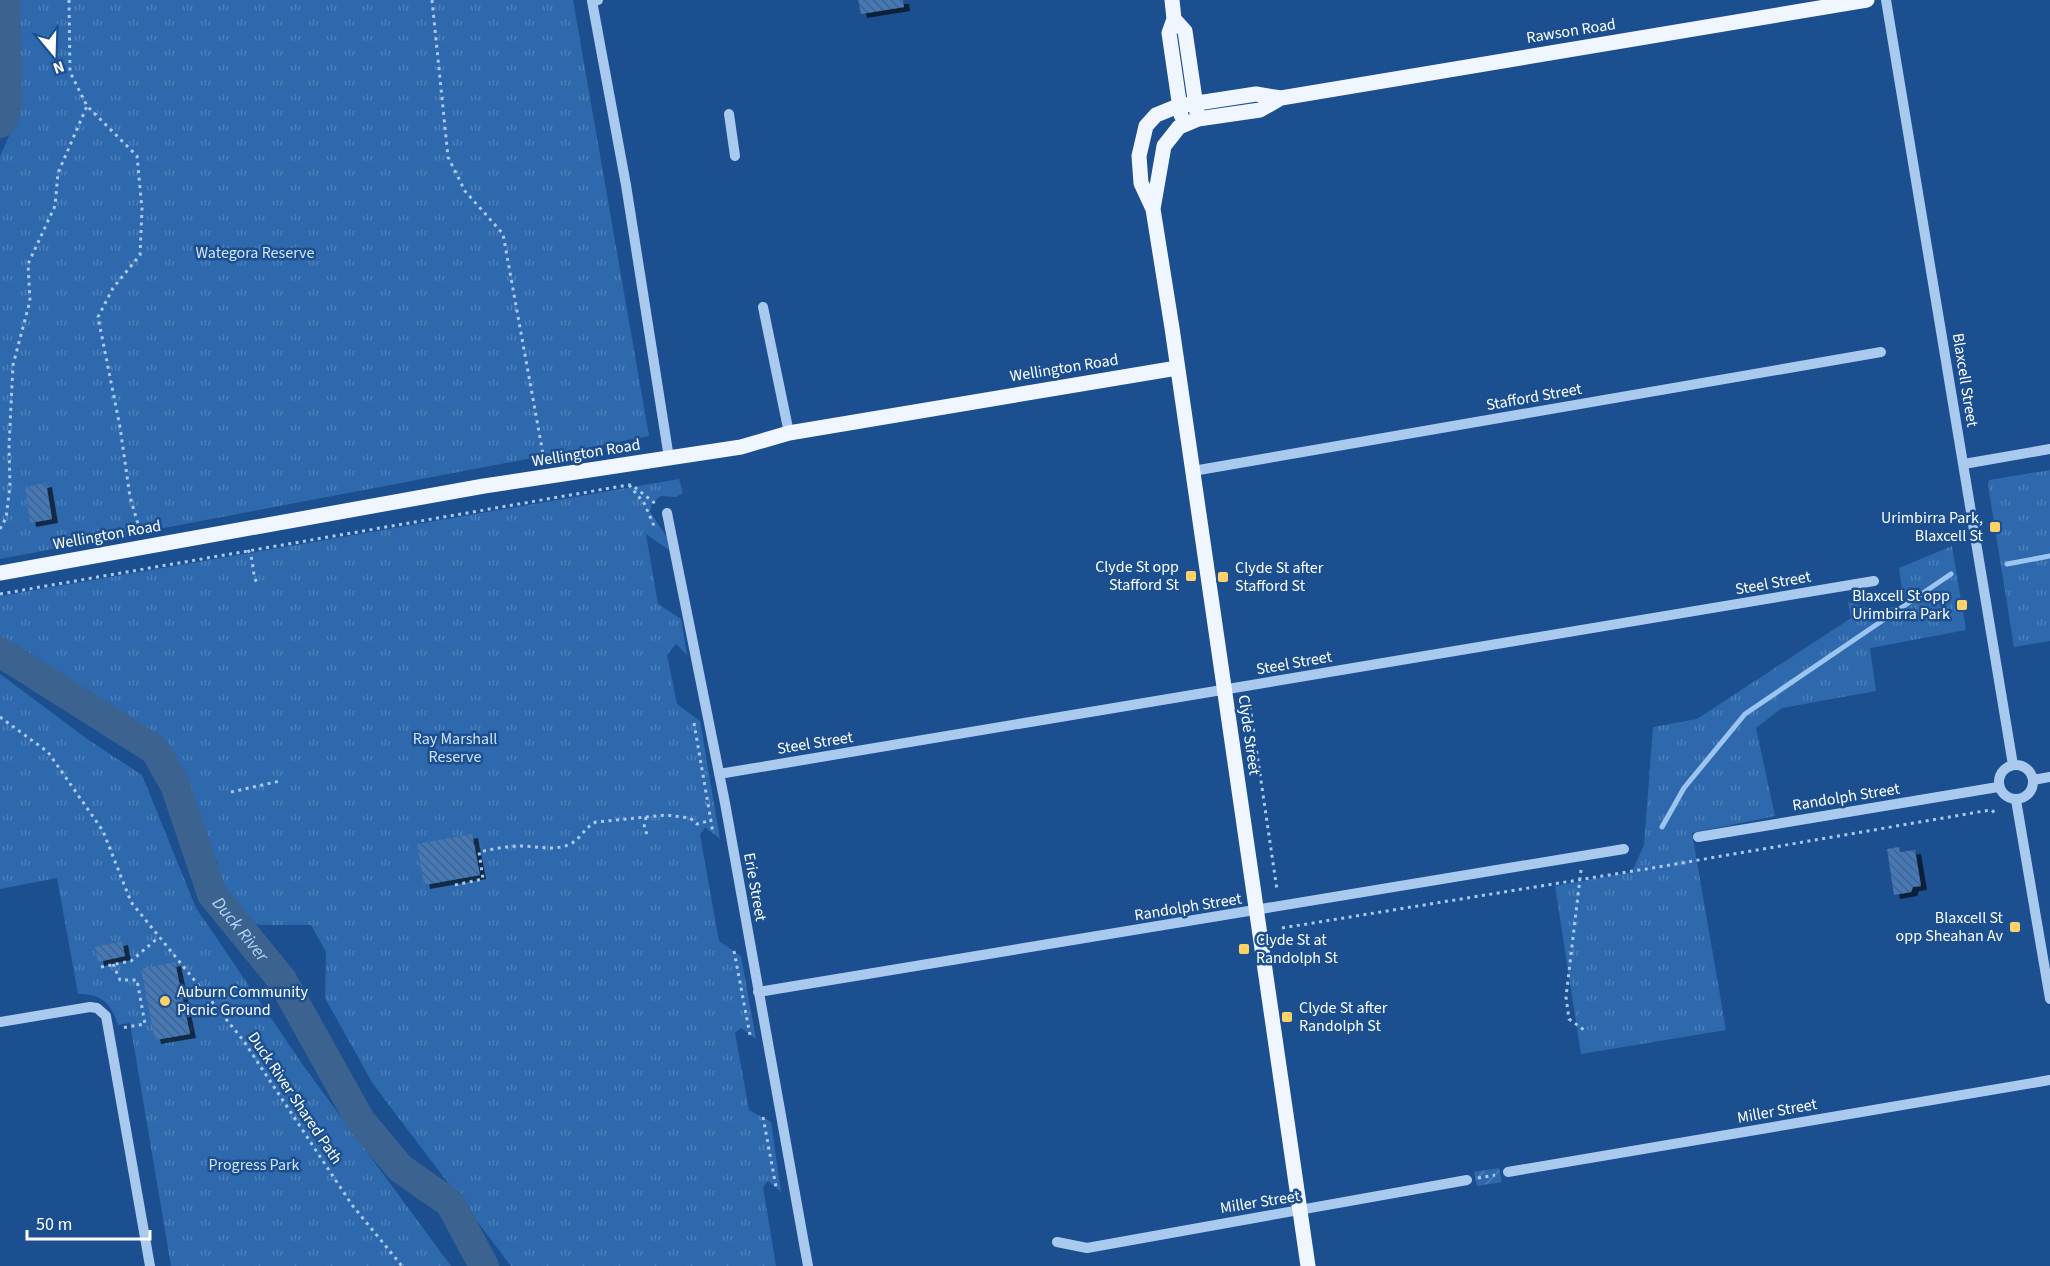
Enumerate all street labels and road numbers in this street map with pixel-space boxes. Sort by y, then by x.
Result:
street label: Rawson Road [1525,13,1617,49]
street label: Blaxcell Street [1947,331,1983,429]
street label: Wellington Road [1008,349,1120,387]
street label: Stafford Street [1485,378,1584,416]
street label: Wellington Road [530,434,642,472]
street label: Wellington Road [51,515,163,555]
street label: Steel Street [1733,565,1813,600]
street label: Steel Street [1254,645,1334,680]
street label: Clyde Street [1232,693,1266,777]
street label: Steel Street [775,726,855,760]
street label: Randolph Street [1791,778,1902,816]
street label: Erie Street [738,851,772,924]
street label: Randolph Street [1133,888,1244,926]
street label: Duck River Shared Path [242,1028,348,1168]
street label: Miller Street [1735,1093,1819,1129]
street label: Miller Street [1219,1185,1302,1219]

